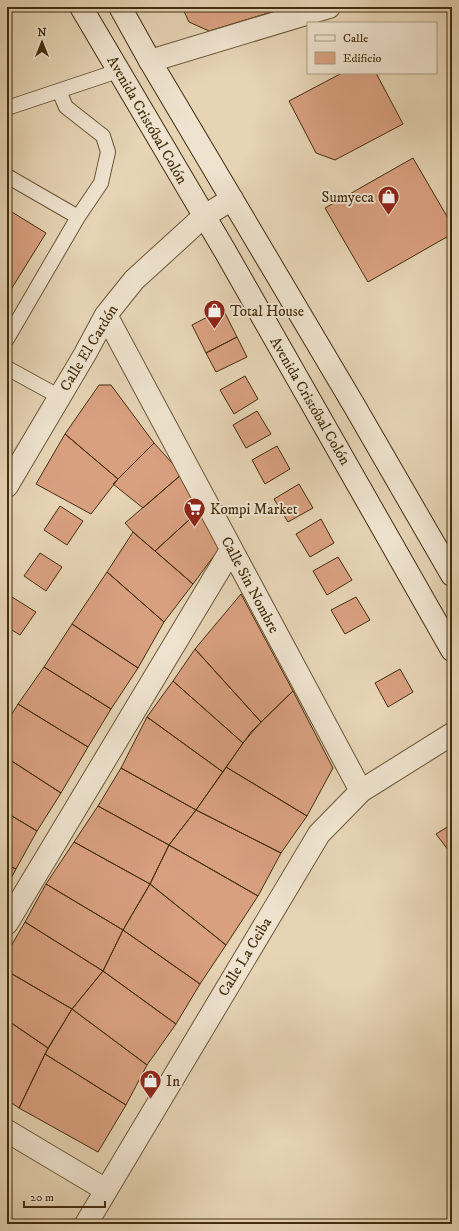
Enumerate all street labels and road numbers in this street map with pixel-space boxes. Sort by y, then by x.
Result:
street label: Avenida Cristóbal Colón [102,52,192,188]
street label: Calle El Cardón [56,301,122,395]
street label: Avenida Cristóbal Colón [265,333,355,469]
street label: Calle Sin Nombre [217,533,283,637]
street label: Calle La Ceiba [214,914,276,1000]

